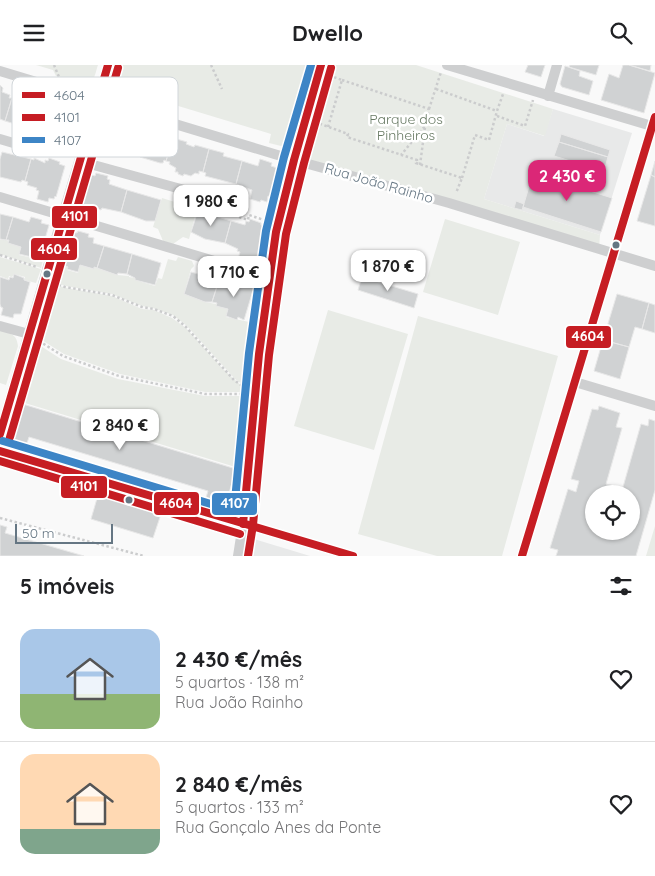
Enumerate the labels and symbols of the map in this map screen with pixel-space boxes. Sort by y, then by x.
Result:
legend [12,77,178,157]
text: 4604 [54,86,85,104]
text: 4101 [54,108,80,126]
park label: Parque dos Pinheiros [369,110,443,144]
text: 4107 [54,131,81,149]
street label: Rua João Rainho [323,159,435,207]
pin: 2 430 € [521,159,613,202]
pin: 1 980 € [165,185,257,227]
line badge: 4101 [51,205,98,229]
text: 4101 [61,207,89,225]
line badge: 4604 [30,237,78,261]
text: 4604 [38,240,70,258]
unlabelled marker [611,240,621,250]
pin: 1 870 € [342,249,434,292]
pin: 1 710 € [188,255,280,298]
unlabelled marker [42,269,52,279]
line badge: 4604 [565,325,612,349]
text: 4604 [572,327,604,345]
pin: 2 840 € [74,409,166,451]
line badge: 4101 [60,475,108,499]
text: 4101 [70,477,98,495]
line badge: 4604 [153,491,200,516]
line badge: 4107 [211,492,258,516]
text: 4604 [160,494,192,512]
text: 4107 [221,494,250,512]
unlabelled marker [124,495,134,505]
scale bar [15,521,112,544]

